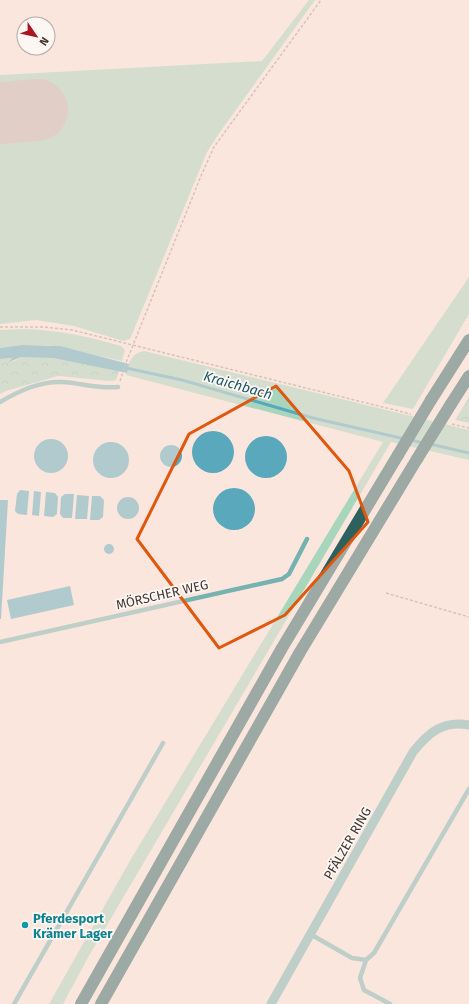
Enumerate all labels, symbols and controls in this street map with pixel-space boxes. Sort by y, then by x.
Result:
north arrow [16,16,56,56]
text: N [36,35,51,48]
water label: Kraichbach [202,368,274,403]
street label: MÖRSCHER WEG [114,576,210,612]
street label: PFÄLZER RING [321,804,374,882]
place label: Pferdesport Krämer Lager [33,911,113,941]
marker: Pferdesport Krämer Lager [20,920,30,930]

